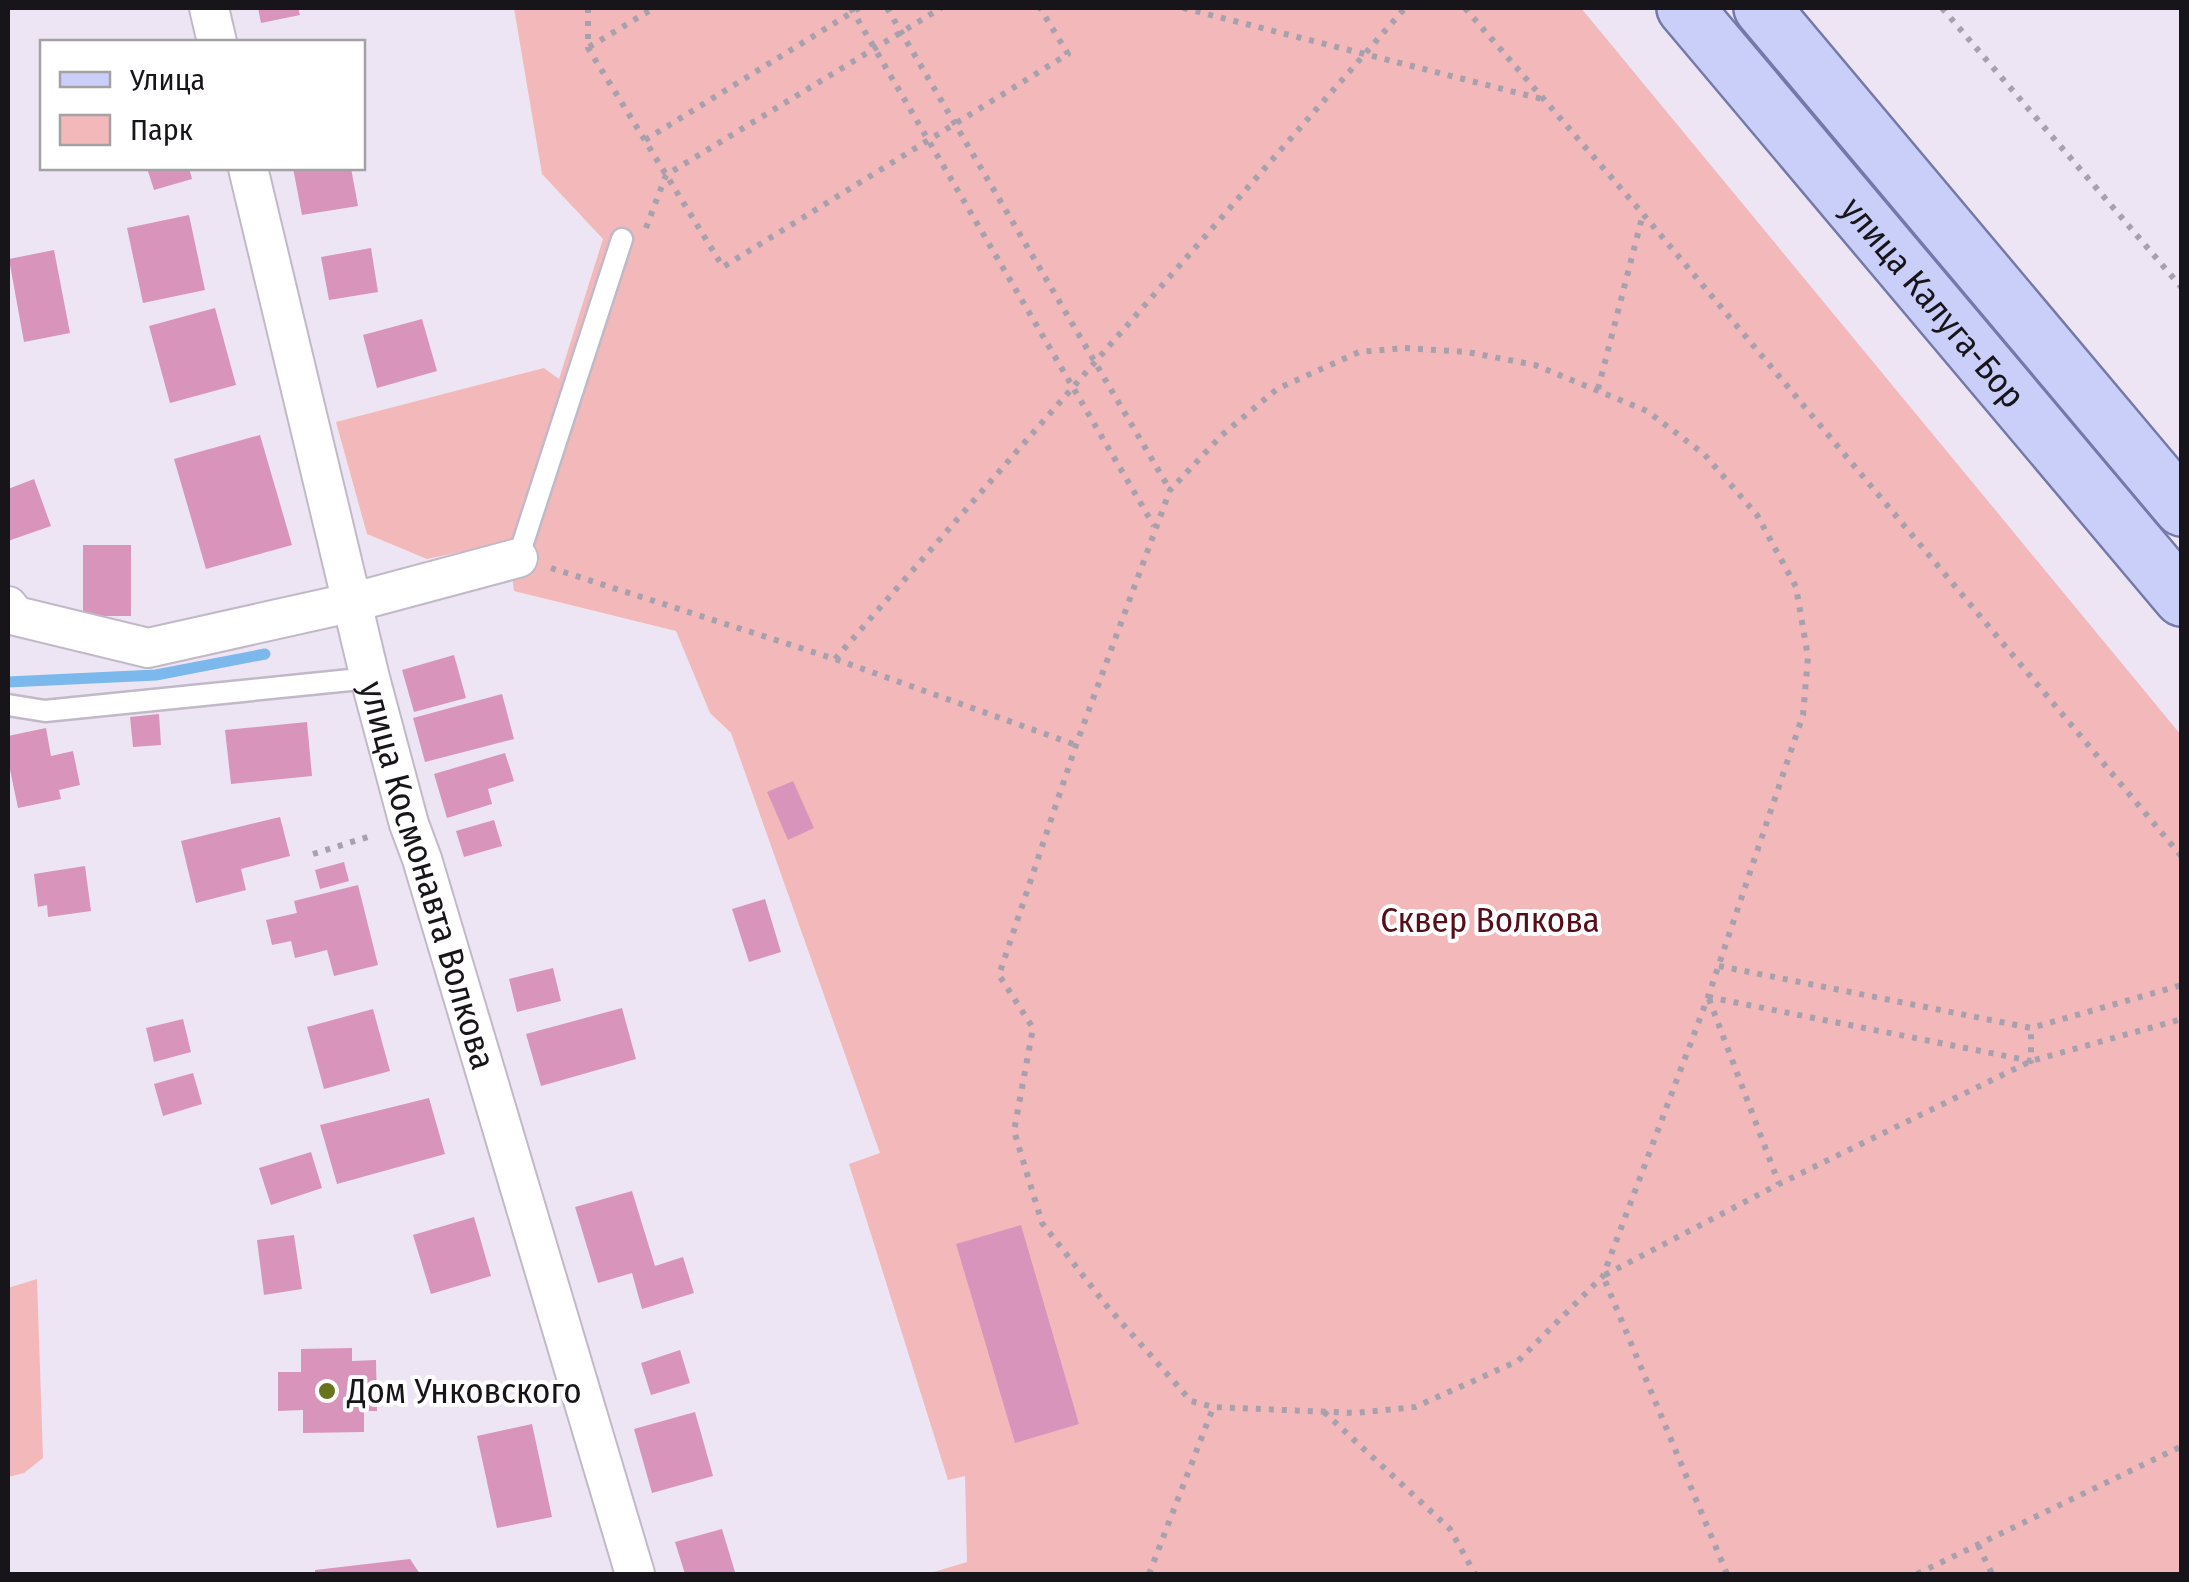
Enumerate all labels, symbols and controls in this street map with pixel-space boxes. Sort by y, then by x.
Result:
legend [40,40,365,170]
text: Улица [129,62,205,98]
text: Парк [130,112,193,148]
street label: улица Калуга-Бор [1832,188,2034,416]
street label: улица Космонавта Волкова [351,677,504,1074]
park label: Сквер Волкова [1380,899,1600,941]
place label: Дом Унковского [346,1370,582,1412]
marker: Дом Унковского [316,1380,338,1402]

